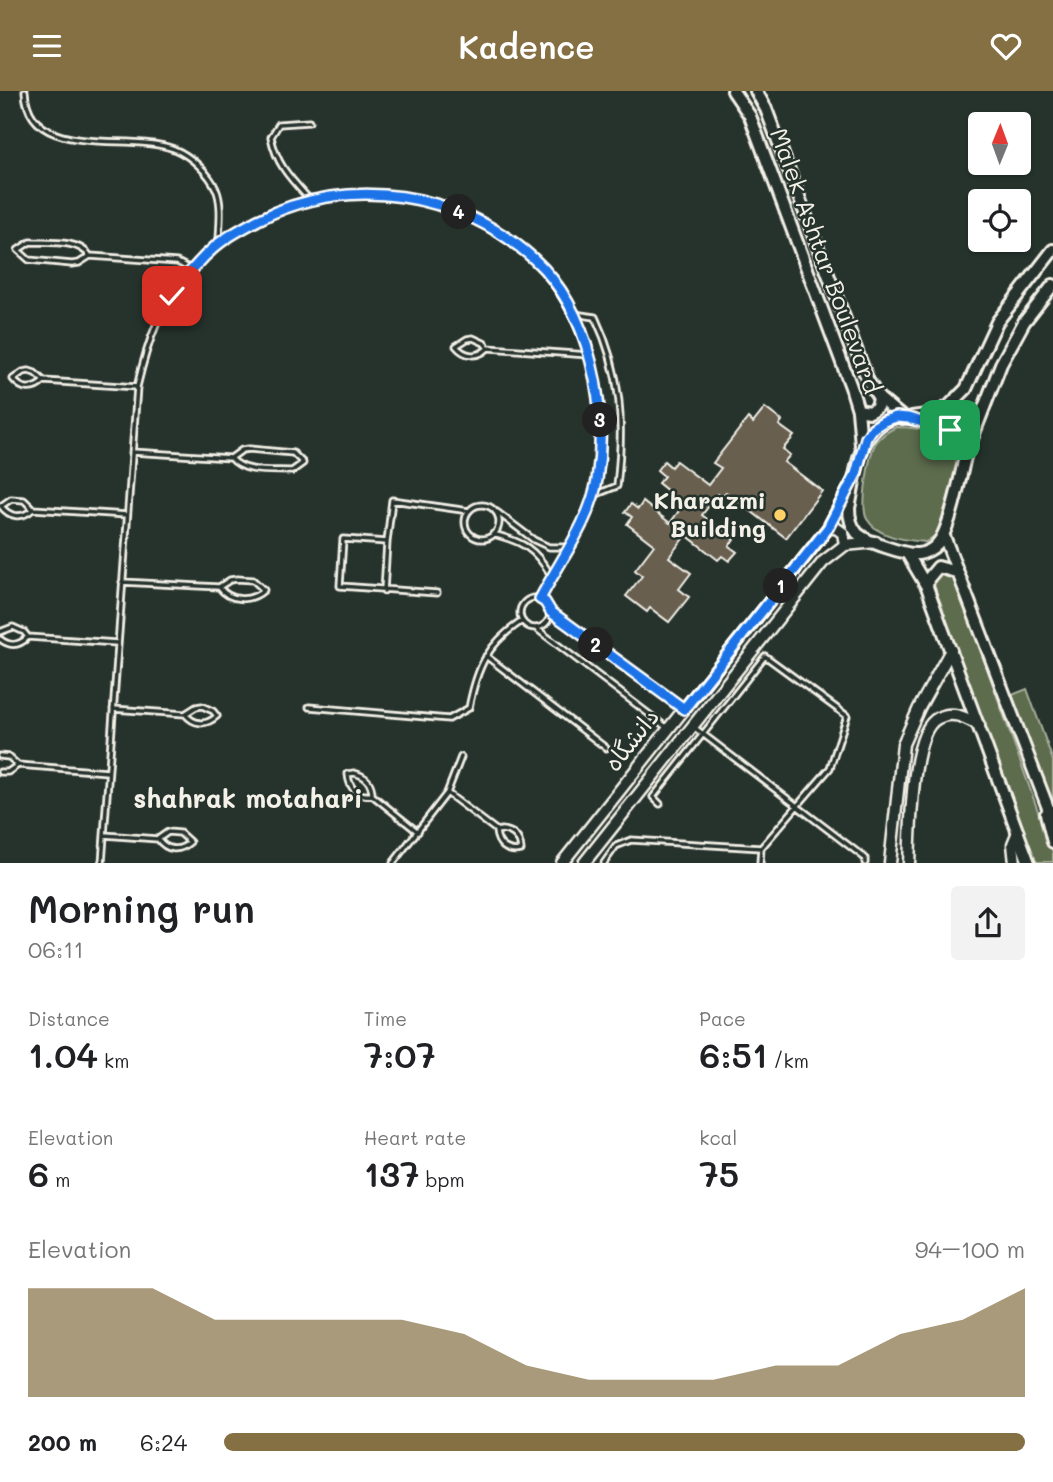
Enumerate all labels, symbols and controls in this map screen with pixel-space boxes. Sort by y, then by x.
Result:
text: Kadence [458,25,595,67]
icon: menu [28,27,66,65]
icon: heart [987,27,1025,65]
north arrow [968,112,1031,175]
map controls [968,112,1031,252]
street label: Malek Ashtar Boulevard [764,123,889,398]
button: locate [968,189,1031,252]
pin: 4 [442,195,476,229]
text: 4 [452,199,465,224]
pin [142,266,202,326]
icon: check [153,277,191,315]
pin [920,400,980,460]
pin: 3 [582,403,618,437]
text: 3 [594,407,605,432]
icon: arrive [931,411,969,449]
place label: Kharazmi Building [654,484,766,543]
marker: Kharazmi Building [772,507,788,523]
pin: 1 [764,568,798,603]
text: 1 [776,573,785,598]
pin: 2 [578,627,614,663]
text: 2 [590,632,601,657]
street label: دانشگاه [596,701,665,777]
district label: shahrak motahari [133,781,363,815]
text: Morning run [28,883,255,933]
button: share [951,886,1025,960]
text: 06:11 [28,934,84,964]
text: Distance [28,1006,110,1031]
text: Time [364,1006,407,1031]
text: Pace [699,1006,746,1031]
text: 1.04 [28,1031,98,1077]
text: 7:07 [364,1031,436,1077]
text: 6:51 [699,1031,768,1077]
text: km [98,1048,129,1073]
text: /km [768,1048,809,1073]
text: Elevation [28,1125,113,1150]
text: Heart rate [364,1125,466,1150]
text: kcal [699,1125,737,1150]
text: 6 [28,1150,49,1196]
text: 137 [364,1150,420,1196]
text: 75 [699,1150,739,1196]
text: m [49,1167,70,1192]
text: bpm [420,1167,465,1192]
text: Elevation [28,1234,131,1264]
text: 94–100 m [915,1234,1025,1264]
text: 200 m [28,1427,97,1457]
text: 6:24 [140,1427,187,1457]

